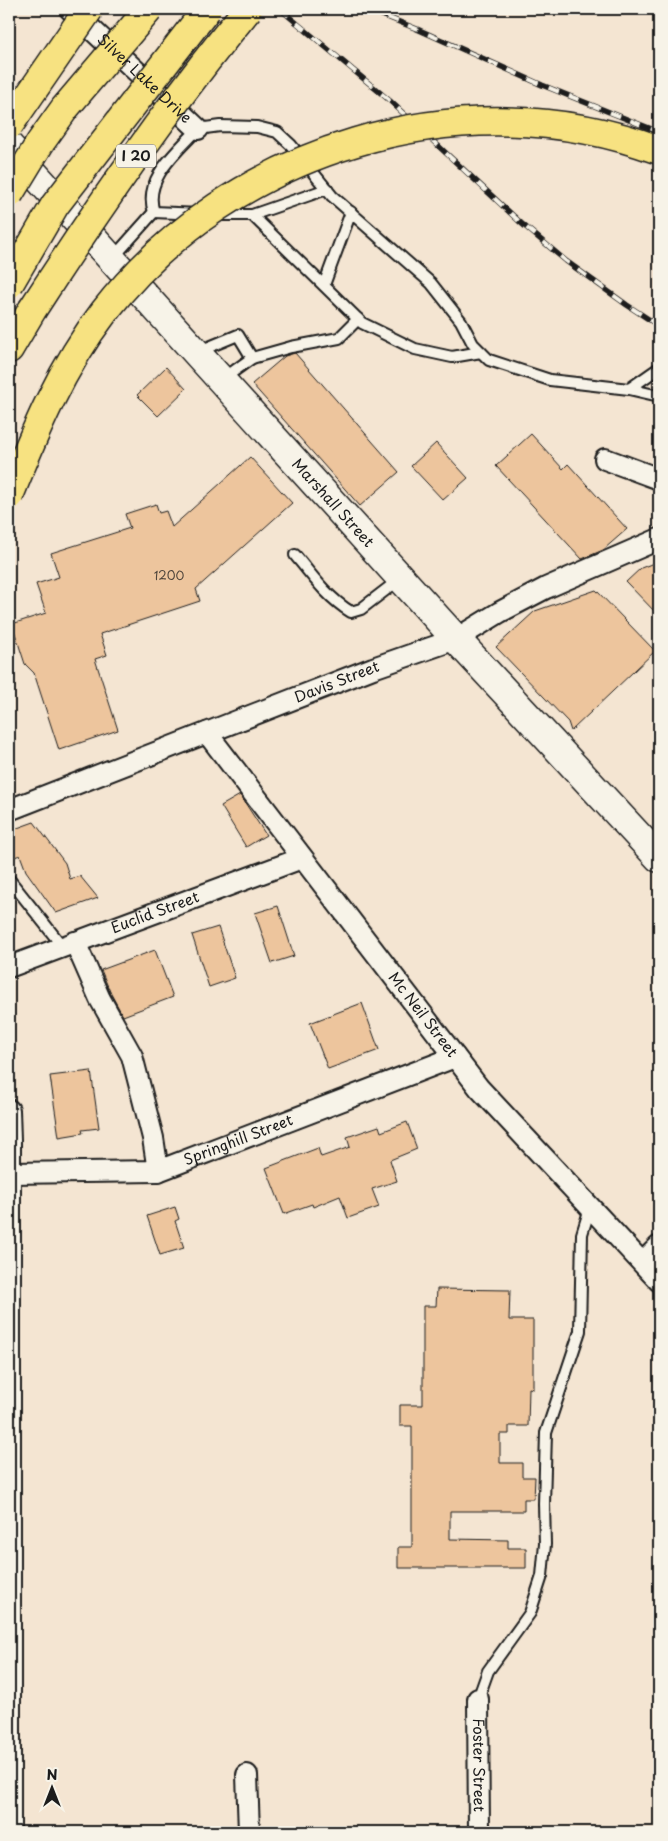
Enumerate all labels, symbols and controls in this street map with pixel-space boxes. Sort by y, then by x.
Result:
street label: Silver Lake Drive [93,27,198,128]
road number: I 20 [116,144,156,168]
street label: Marshall Street [287,452,380,552]
house number: 1200 [154,566,184,584]
street label: Davis Street [290,654,382,708]
street label: Euclid Street [107,884,202,938]
street label: Mc Neil Street [384,966,464,1061]
street label: Springhill Street [180,1107,296,1170]
street label: Foster Street [468,1718,492,1812]
north arrow [28,1764,78,1814]
text: N [46,1764,58,1785]

